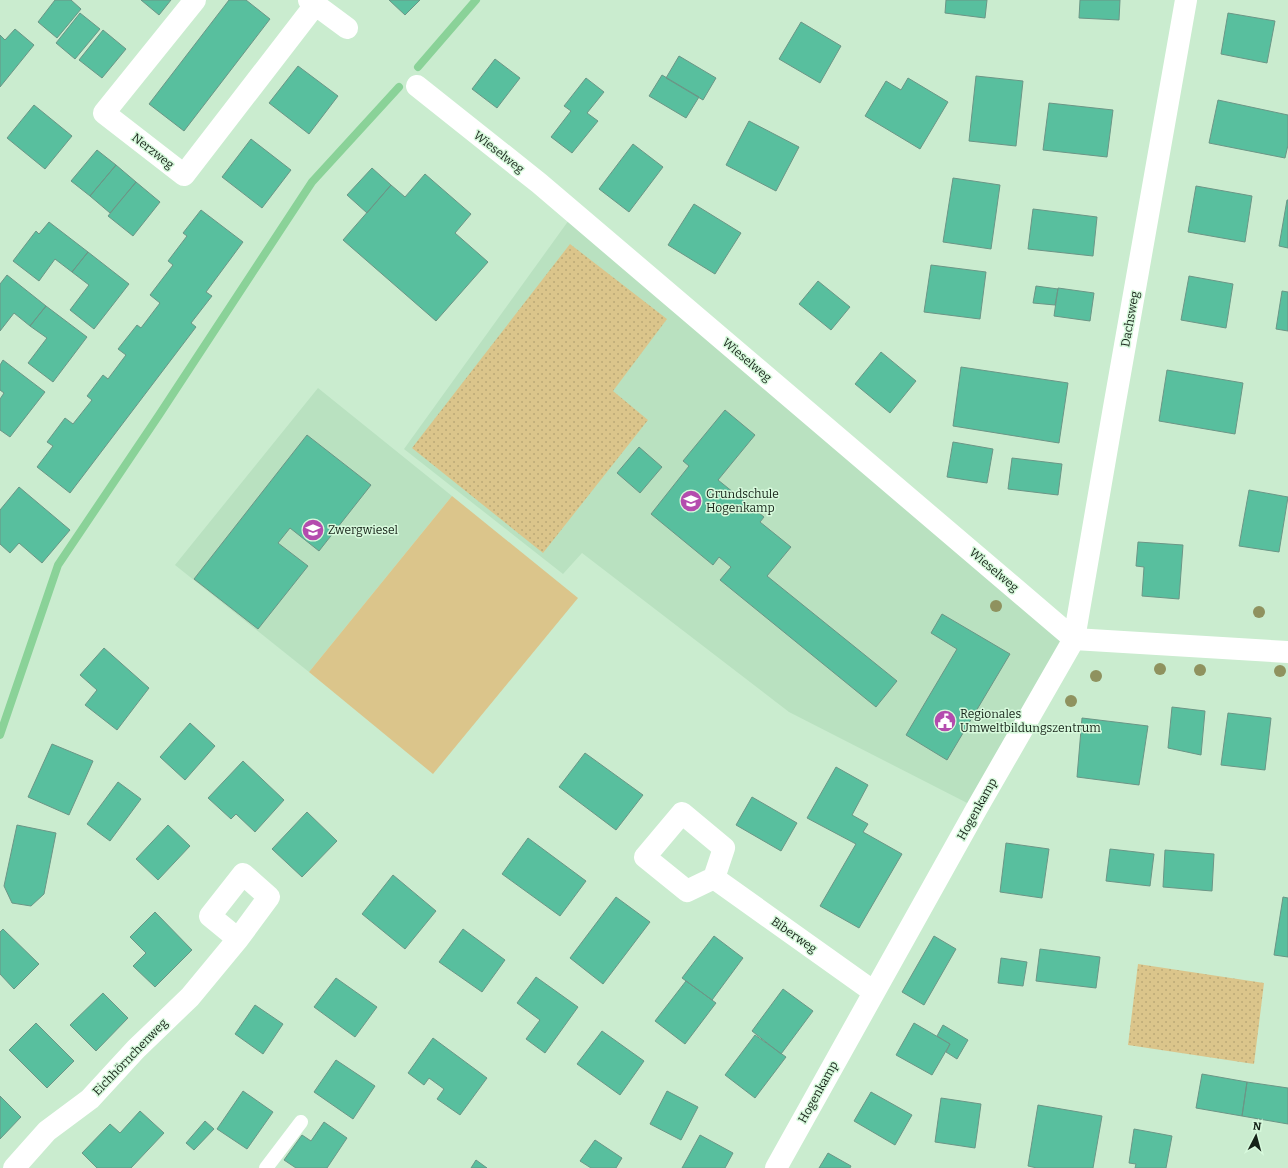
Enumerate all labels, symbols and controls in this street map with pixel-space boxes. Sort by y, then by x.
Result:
street label: Wieselweg [471,128,527,176]
street label: Nerzweg [129,130,177,172]
street label: Dachsweg [1118,290,1142,348]
street label: Wieselweg [719,335,775,385]
place label: Grundschule Hogenkamp [706,487,779,515]
school or university icon: Grundschule Hogenkamp [678,488,704,514]
school or university icon: Zwergwiesel [300,517,326,543]
place label: Zwergwiesel [328,523,399,537]
street label: Wieselweg [966,545,1022,595]
place label: Regionales Umweltbildungszentrum [960,707,1101,735]
public building icon: Regionales Umweltbildungszentrum [932,708,958,734]
street label: Hogenkamp [954,776,1000,842]
street label: Biberweg [768,914,820,956]
street label: Eichhörnchenweg [90,1015,170,1098]
street label: Hogenkamp [795,1059,841,1125]
north arrow [1236,1116,1276,1156]
text: N [1252,1120,1262,1134]

